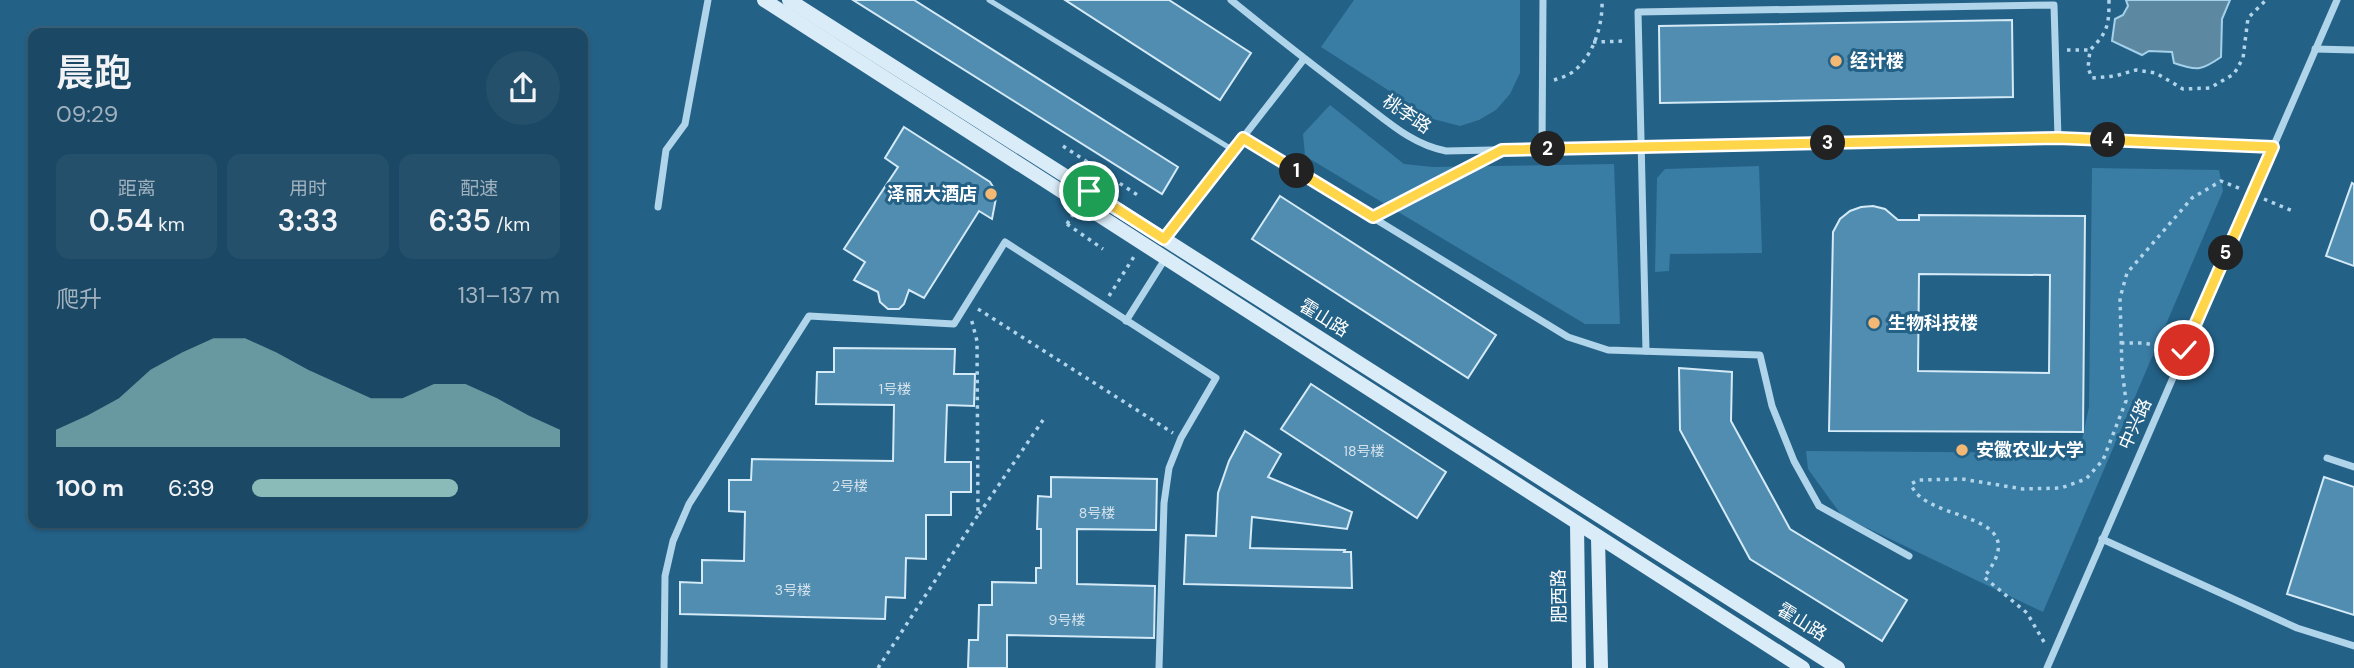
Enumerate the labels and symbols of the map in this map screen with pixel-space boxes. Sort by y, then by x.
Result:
place label: 经计楼 [1850,49,1904,73]
marker: 经计楼 [1828,53,1844,69]
street label: 桃李路 [1378,89,1436,139]
pin: 4 [2090,122,2126,158]
pin: 3 [1811,125,1846,160]
pin: 2 [1530,132,1566,166]
pin: 1 [1280,154,1314,188]
pin [1059,161,1119,221]
place label: 泽丽大酒店 [887,182,977,206]
marker: 泽丽大酒店 [983,186,999,202]
pin: 5 [2208,236,2244,270]
street label: 霍山路 [1295,294,1353,342]
place label: 生物科技楼 [1888,311,1978,335]
marker: 生物科技楼 [1866,315,1882,331]
pin [2154,320,2214,380]
house number: 1号楼 [879,380,911,398]
street label: 中兴路 [2113,394,2157,454]
place label: 安徽农业大学 [1976,438,2084,462]
house number: 18号楼 [1344,442,1384,460]
marker: 安徽农业大学 [1954,442,1970,458]
house number: 2号楼 [832,477,868,495]
house number: 8号楼 [1079,504,1115,522]
street label: 肥西路 [1547,569,1571,623]
house number: 3号楼 [775,581,811,599]
street label: 霍山路 [1773,598,1831,646]
house number: 9号楼 [1049,611,1085,629]

